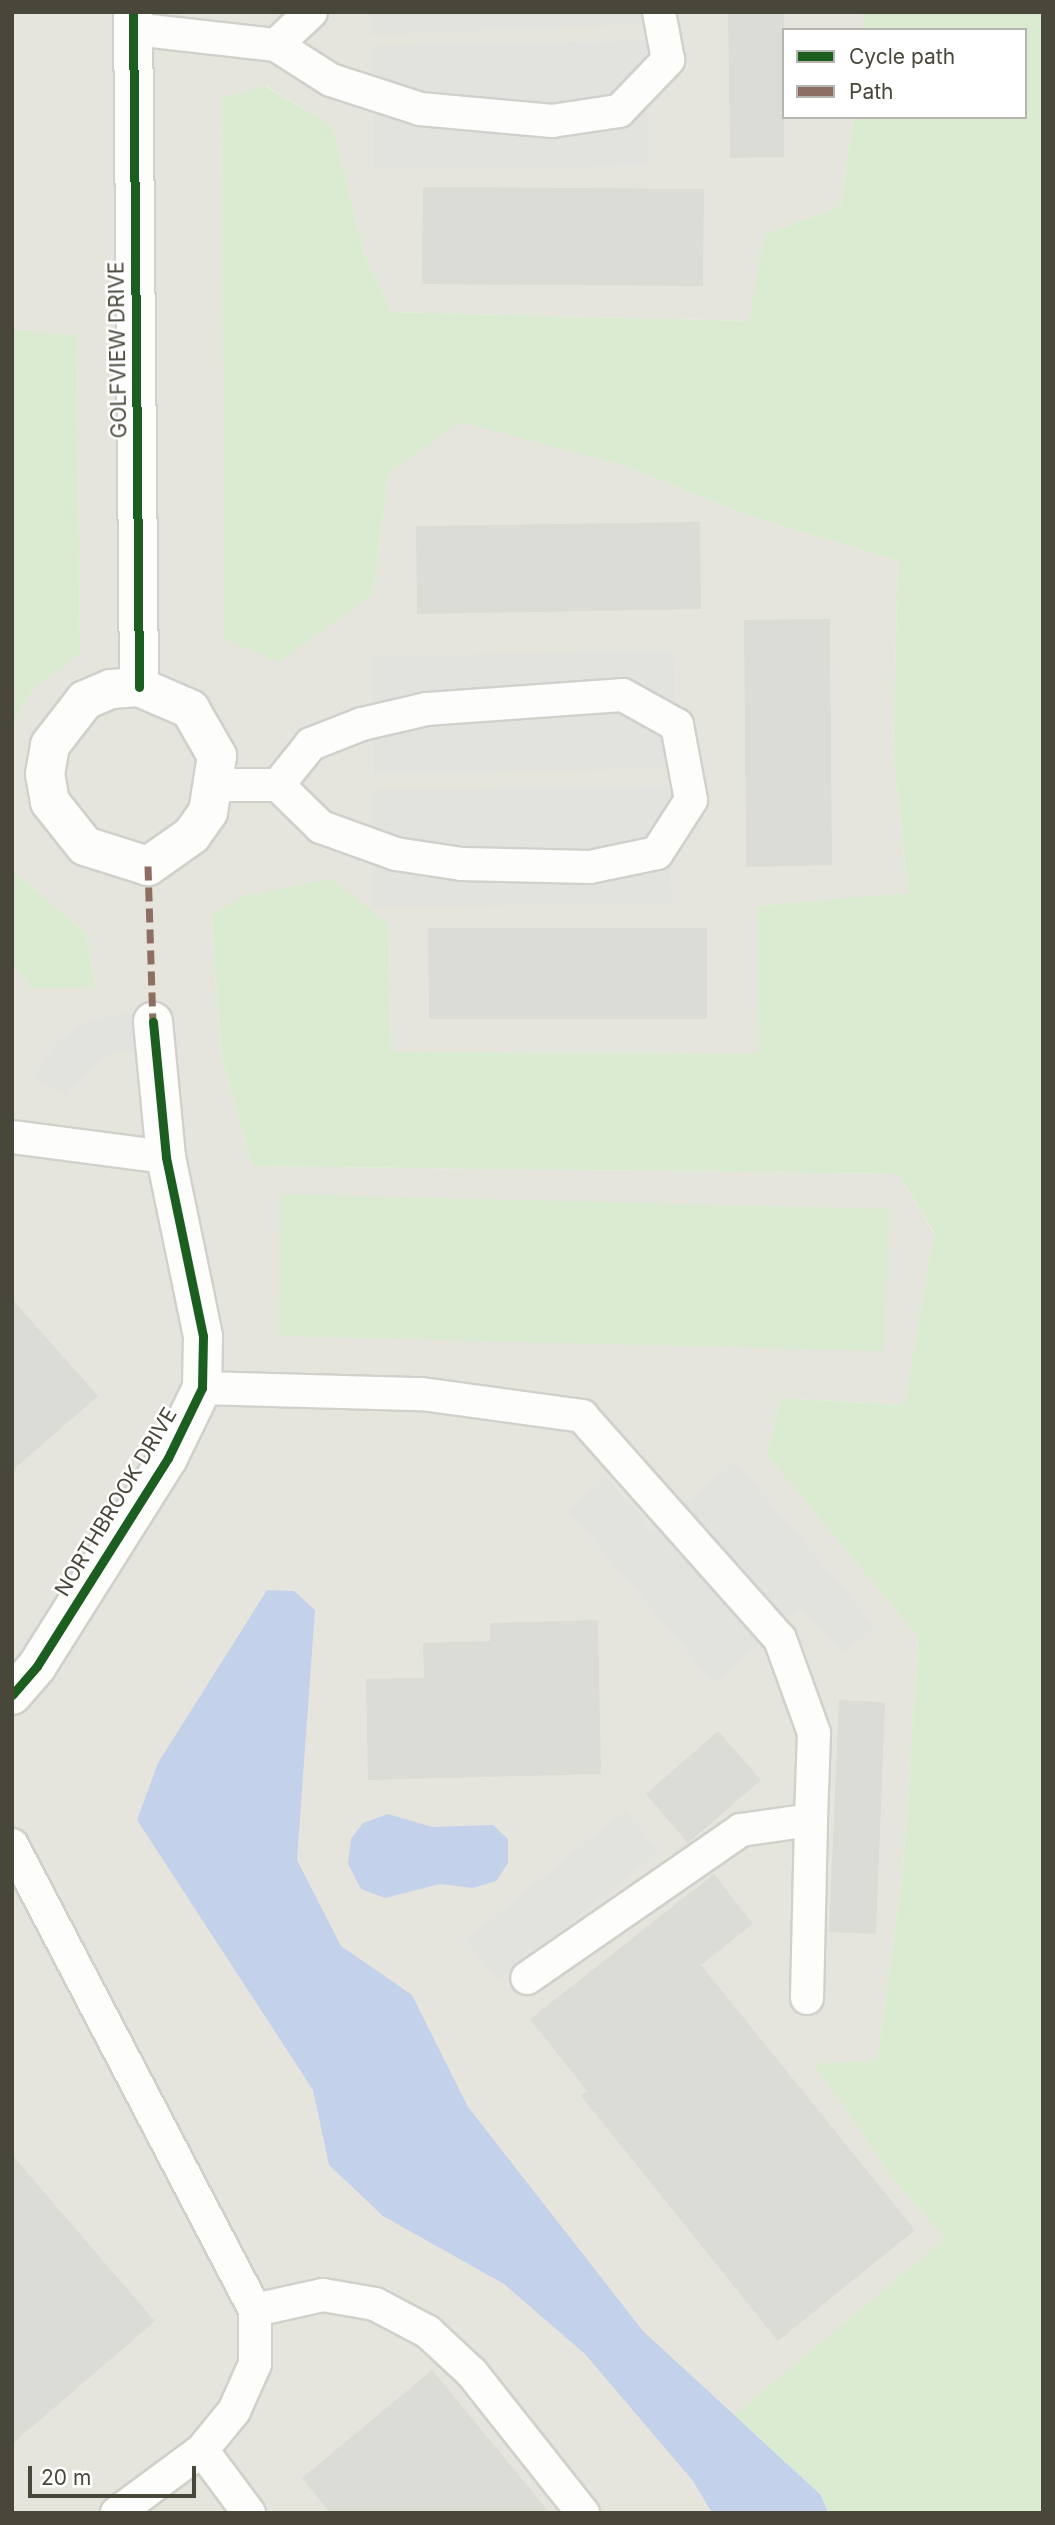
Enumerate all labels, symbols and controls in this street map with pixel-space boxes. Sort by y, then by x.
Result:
legend [782,28,1027,119]
text: Cycle path [849,44,955,69]
text: Path [849,79,894,104]
street label: GOLFVIEW DRIVE [104,261,132,439]
street label: NORTHBROOK DRIVE [50,1403,182,1601]
scale bar [32,2452,200,2496]
text: 20 m [41,2465,91,2490]

